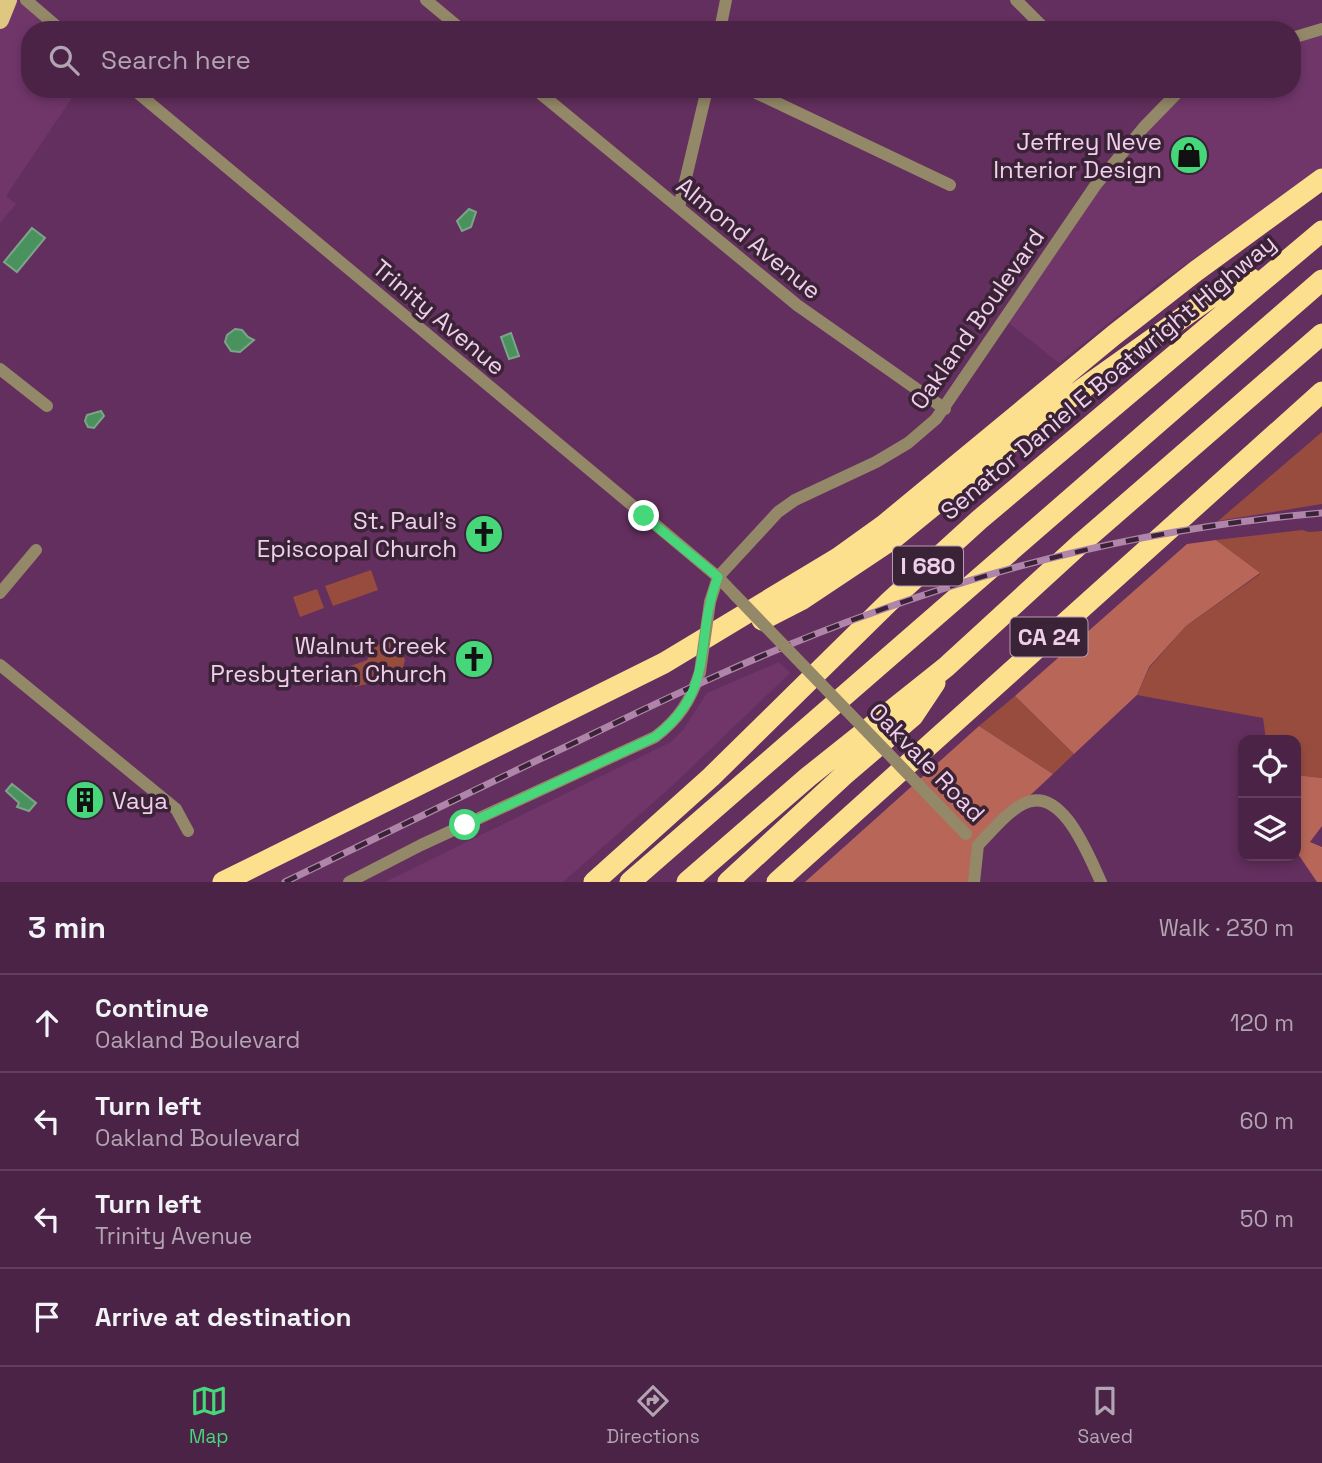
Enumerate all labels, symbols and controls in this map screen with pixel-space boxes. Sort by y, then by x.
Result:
search box [21,21,1301,98]
icon: search [45,41,83,79]
text: Search here [101,43,251,77]
place label: Jeffrey Neve Interior Design [993,126,1162,185]
shop icon: Jeffrey Neve Interior Design [1168,134,1210,176]
street label: Almond Avenue [670,170,828,306]
street label: Oakland Boulevard [903,222,1051,416]
street label: Senator Daniel E Boatwright Highway [934,227,1282,527]
street label: Trinity Avenue [366,252,512,382]
route end [628,500,659,531]
place label: St. Paul's Episcopal Church [257,505,457,564]
church icon: St. Paul's Episcopal Church [463,513,505,555]
road number: I 680 [893,546,963,586]
road number: CA 24 [1010,618,1088,656]
place label: Walnut Creek Presbyterian Church [210,630,447,689]
church icon: Walnut Creek Presbyterian Church [453,638,495,680]
street label: Oakvale Road [862,696,992,828]
map controls [1238,735,1301,861]
button: locate [1238,735,1301,798]
building icon: Vaya [64,779,106,821]
place label: Vaya [112,785,168,816]
button: layers [1238,798,1301,861]
route start [449,809,480,840]
text: 3 min [28,908,106,947]
text: Walk · 230 m [1159,913,1294,943]
text: Continue [95,991,209,1025]
icon: ahead [28,1004,66,1042]
text: 120 m [1230,1008,1294,1038]
text: Oakland Boulevard [95,1025,300,1055]
text: Turn left [95,1089,202,1123]
icon: left [28,1102,66,1140]
text: 60 m [1239,1106,1294,1136]
text: Oakland Boulevard [95,1123,300,1153]
text: Turn left [95,1187,202,1221]
icon: left [28,1200,66,1238]
text: 50 m [1240,1204,1294,1234]
text: Trinity Avenue [95,1221,252,1251]
icon: arrive [28,1298,66,1336]
text: Arrive at destination [95,1300,352,1334]
tab: Map [189,1382,229,1449]
tab: Directions [607,1382,700,1449]
tab: Saved [1078,1382,1133,1449]

